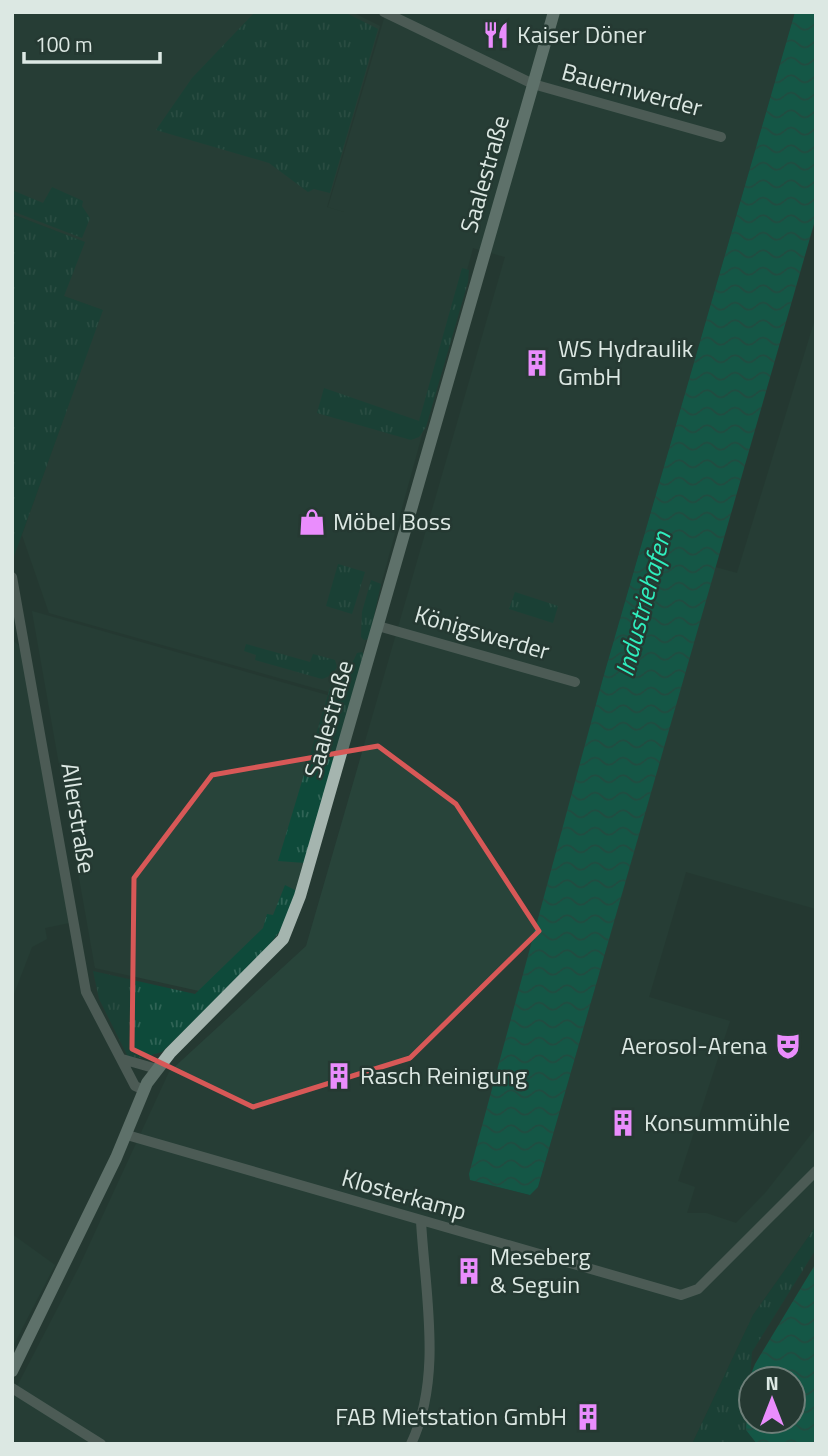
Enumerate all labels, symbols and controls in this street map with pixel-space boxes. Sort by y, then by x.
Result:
place label: Kaiser Döner [517,16,646,52]
restaurant icon: Kaiser Döner [481,20,511,50]
scale bar [24,21,161,65]
text: 100 m [35,28,92,60]
street label: Bauernwerder [558,53,707,125]
street label: Saalestraße [450,111,518,237]
place label: WS Hydraulik GmbH [558,330,694,394]
building icon: WS Hydraulik GmbH [522,348,552,378]
place label: Möbel Boss [333,503,451,539]
shop icon: Möbel Boss [297,507,327,537]
water label: Industriehafen [604,526,681,681]
street label: Königswerder [411,596,554,668]
street label: Saalestraße [294,656,362,782]
street label: Allerstraße [52,760,105,876]
place label: Aerosol-Arena [621,1027,767,1063]
theatre icon: Aerosol-Arena [773,1031,803,1061]
place label: Rasch Reinigung [360,1057,527,1093]
building icon: Rasch Reinigung [324,1061,354,1091]
place label: Konsummühle [644,1104,790,1140]
building icon: Konsummühle [608,1108,638,1138]
street label: Klosterkamp [338,1159,471,1229]
place label: Meseberg & Seguin [490,1238,591,1302]
building icon: Meseberg & Seguin [454,1256,484,1286]
north arrow [737,1365,807,1435]
text: N [765,1368,779,1397]
place label: FAB Mietstation GmbH [335,1398,567,1434]
building icon: FAB Mietstation GmbH [573,1402,603,1432]

